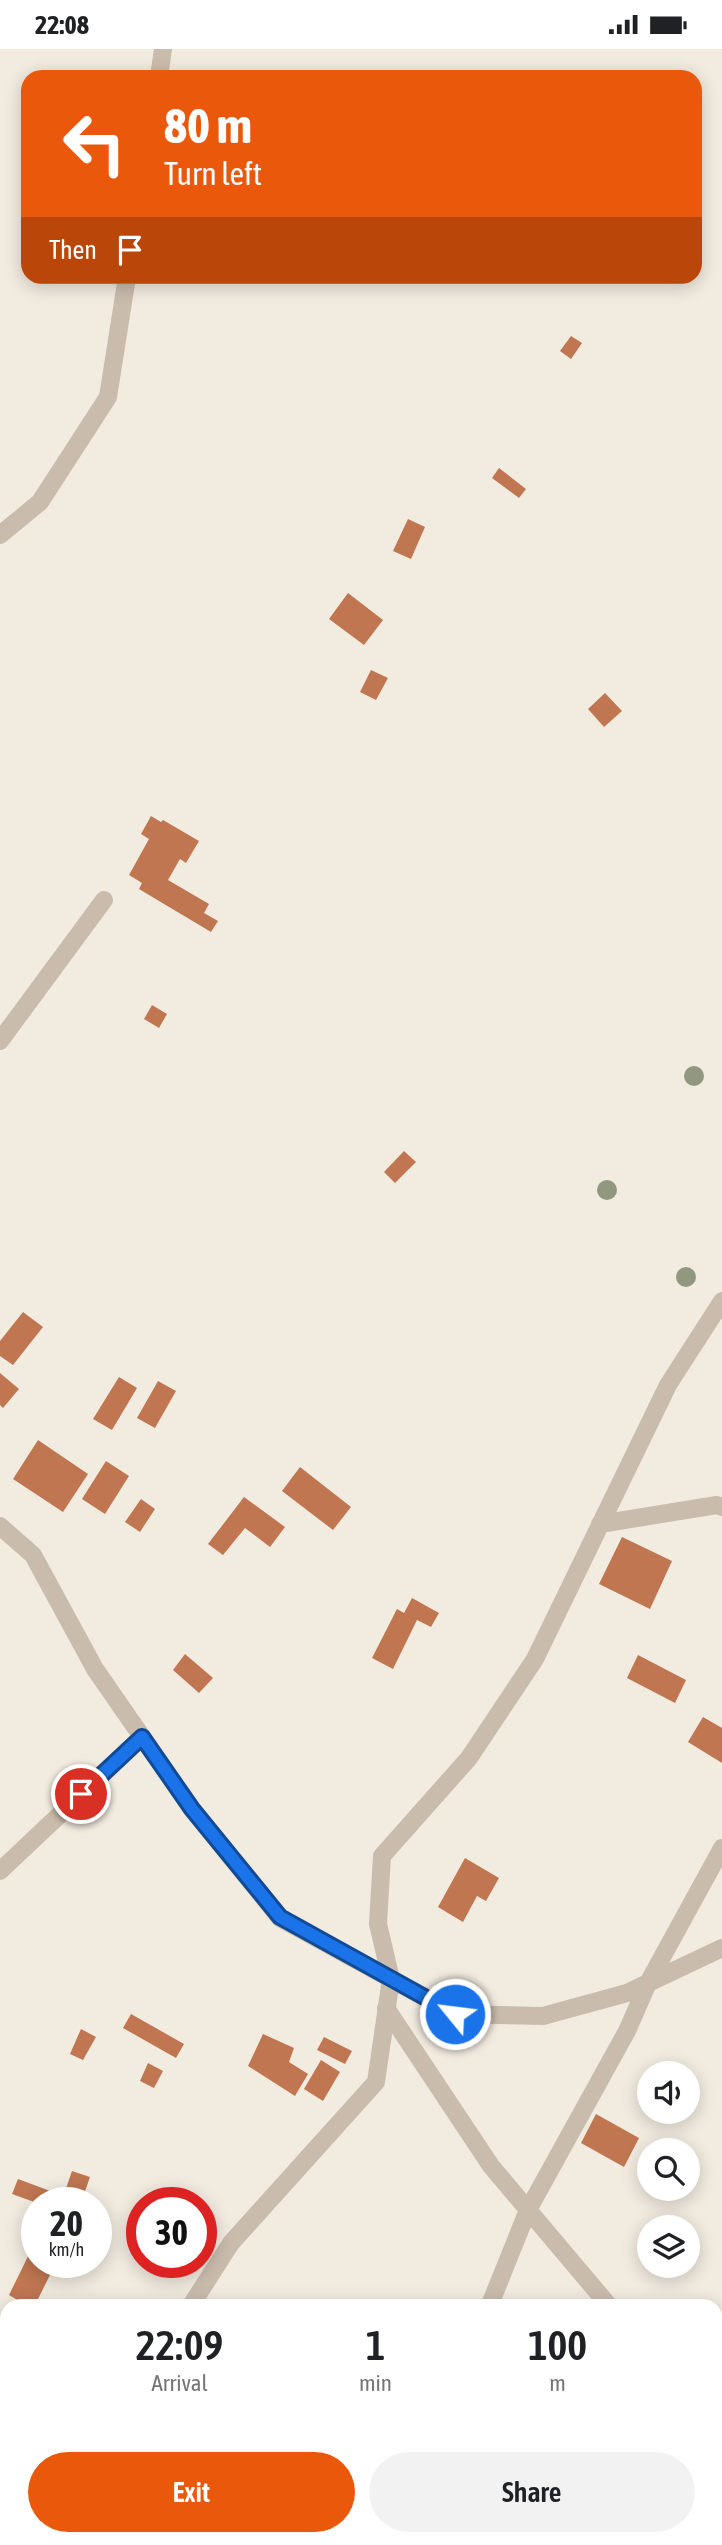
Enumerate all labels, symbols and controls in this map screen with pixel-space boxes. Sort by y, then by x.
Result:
text: 22:08 [35,10,89,40]
text: 80 m [164,97,252,153]
icon: left [49,98,140,189]
text: Turn left [164,155,262,192]
icon: arrive [111,231,149,269]
text: Then [49,235,97,265]
pin [51,1764,111,1824]
icon: arrive [62,1775,100,1813]
position arrow [418,1977,492,2051]
map controls [637,2061,700,2278]
button: sound [637,2061,700,2124]
button: search [637,2138,700,2201]
speed limit sign: 30 [126,2187,217,2278]
text: 20 [50,2203,83,2243]
button: layers [637,2215,700,2278]
text: km/h [49,2239,84,2260]
text: 22:09 [136,2321,223,2369]
text: 1 [366,2321,385,2369]
text: 100 [528,2321,587,2369]
text: Arrival [151,2370,208,2396]
text: min [359,2370,392,2396]
text: m [549,2370,566,2396]
button: Exit [28,2452,355,2532]
button: Share [369,2452,695,2532]

